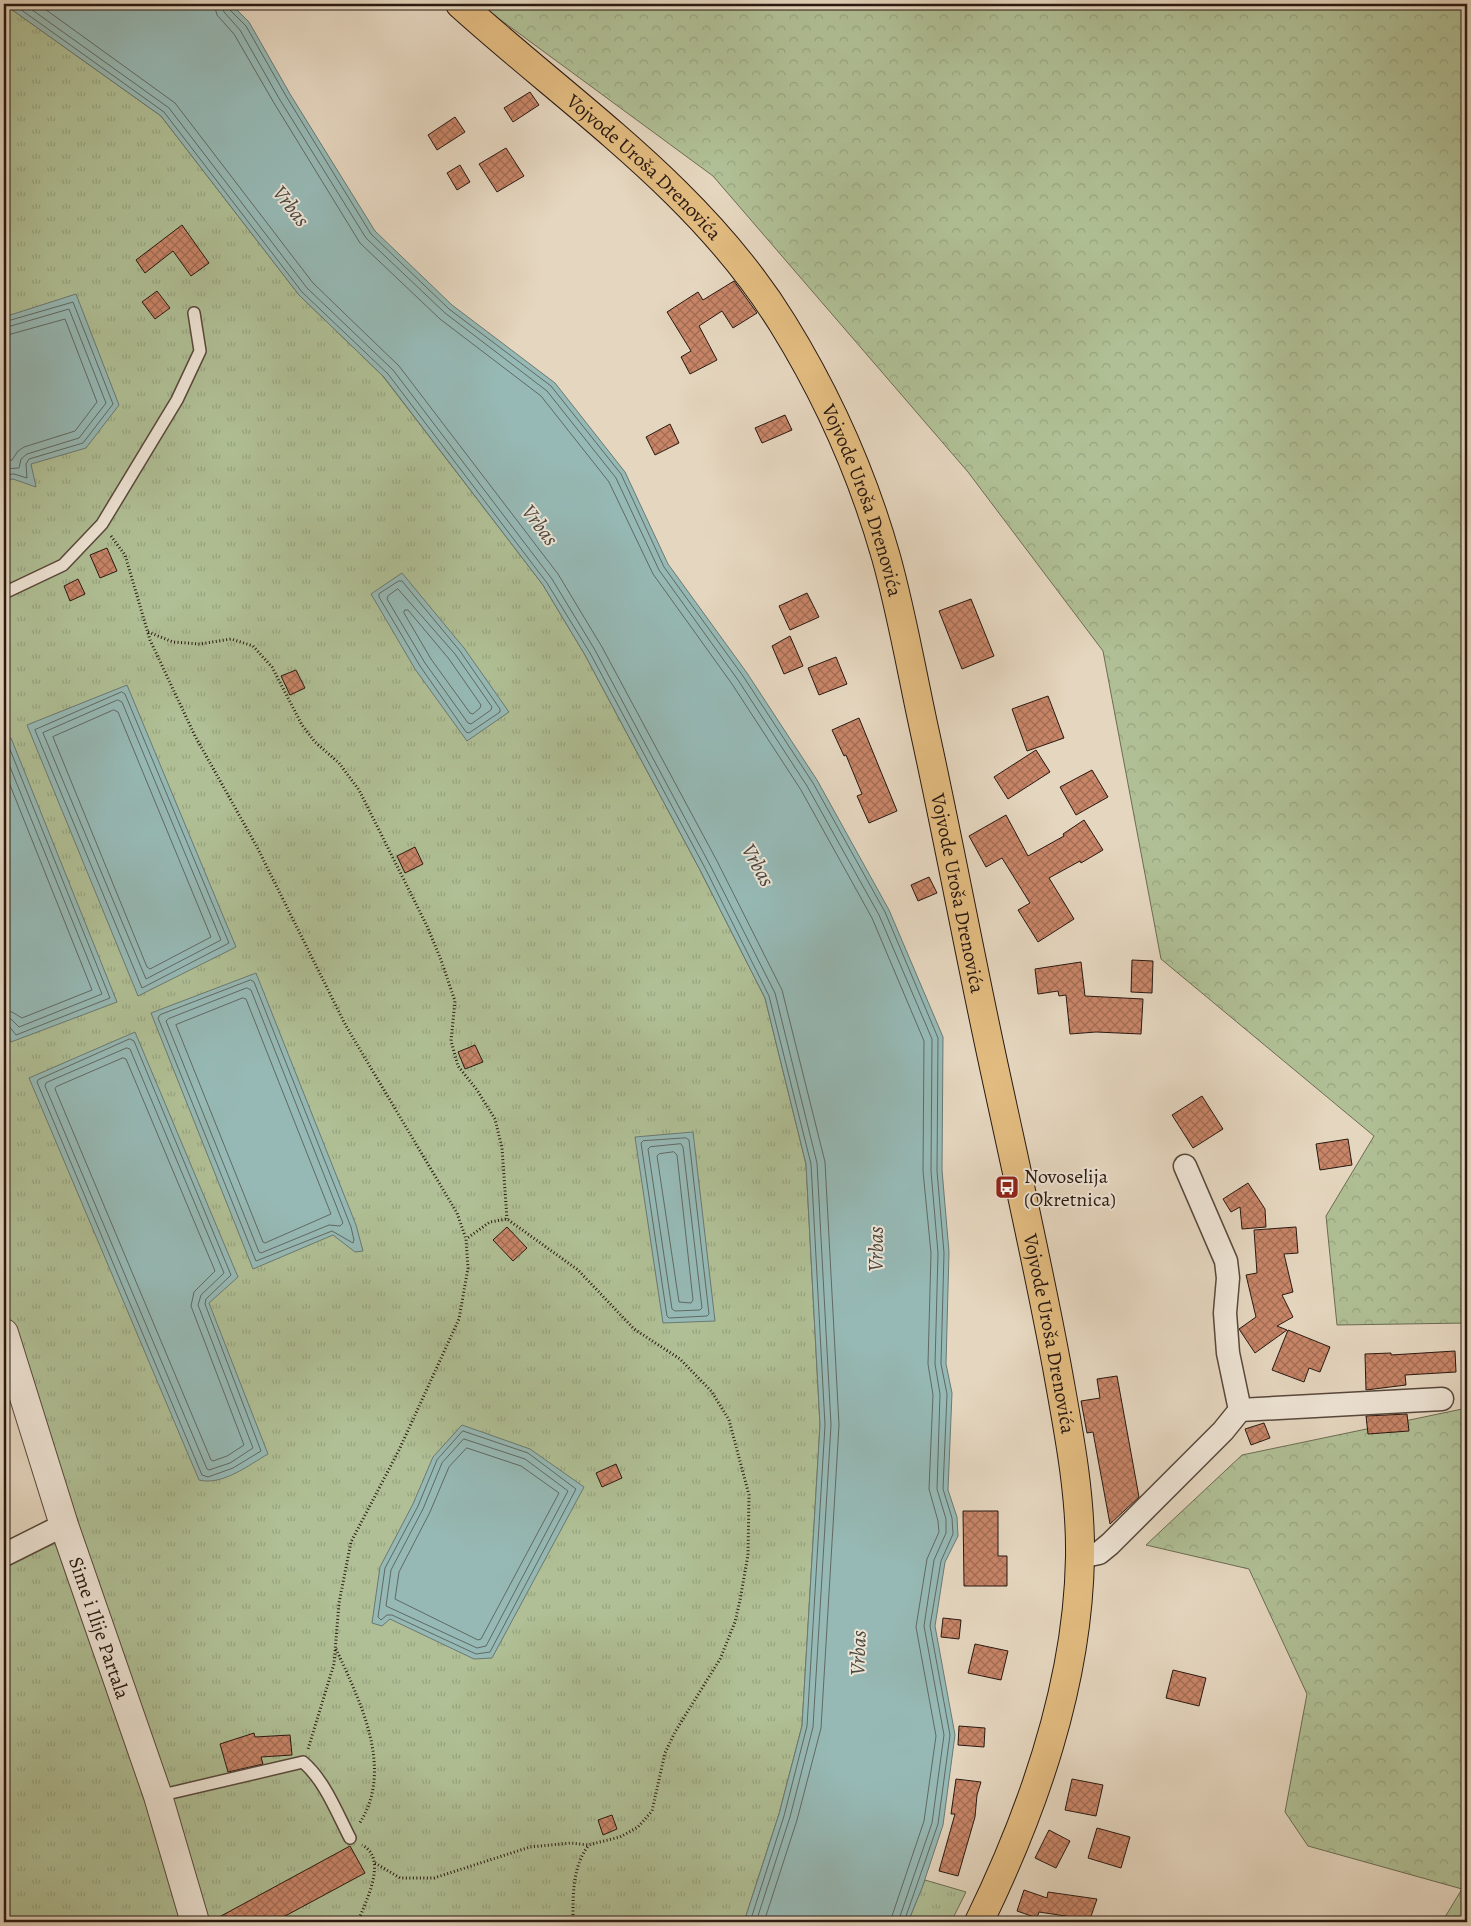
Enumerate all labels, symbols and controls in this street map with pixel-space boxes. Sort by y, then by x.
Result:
street label: Vojvode Uroša Drenovića [560,87,728,247]
water label: Vrbas [266,180,316,232]
street label: Vojvode Uroša Drenovića [815,399,909,600]
water label: Vrbas [515,499,565,551]
street label: Vojvode Uroša Drenovića [924,790,991,996]
water label: Vrbas [735,839,781,891]
place label: Novoselija (Okretnica) [1024,1163,1116,1213]
bus stop icon: Novoselija (Okretnica) [994,1174,1020,1200]
water label: Vrbas [862,1226,890,1272]
street label: Vojvode Uroša Drenovića [1016,1230,1082,1436]
street label: Sime i Ilije Partala [62,1553,137,1703]
water label: Vrbas [843,1630,873,1676]

